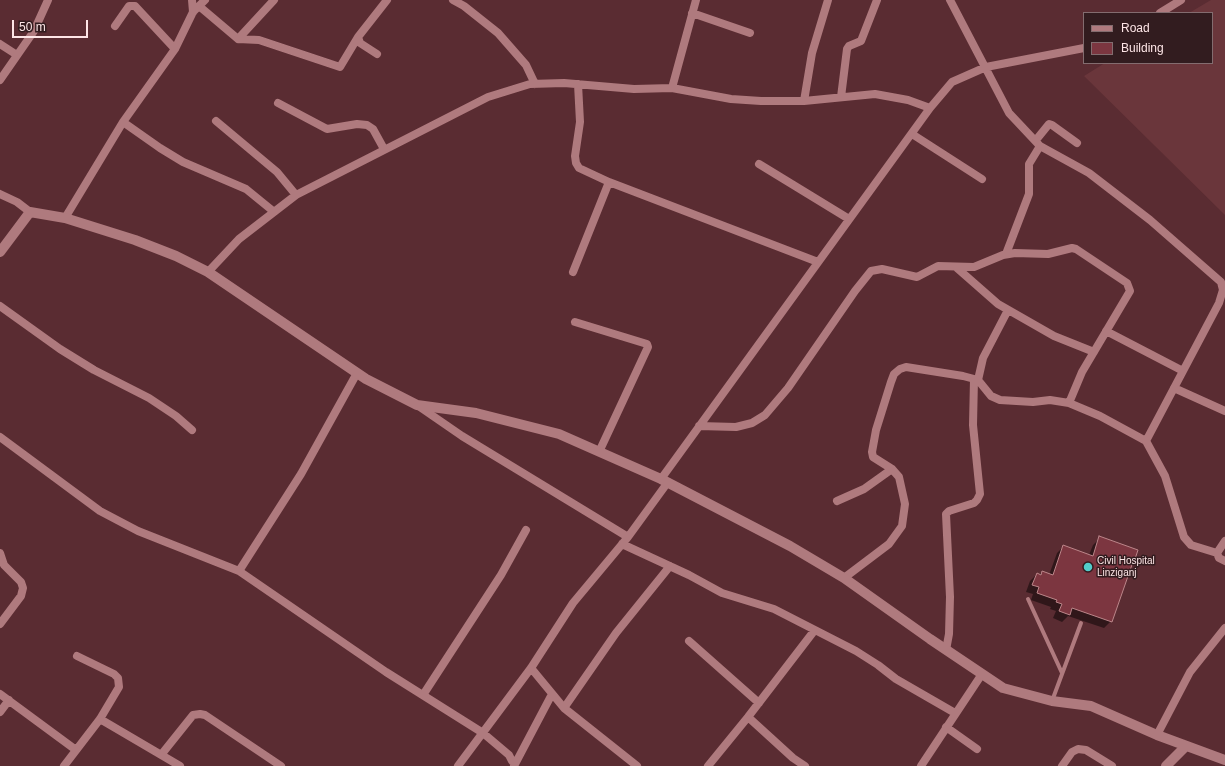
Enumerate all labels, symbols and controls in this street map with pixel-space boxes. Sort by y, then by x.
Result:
scale bar [14,12,90,38]
legend [1083,12,1213,64]
text: 50 m [19,20,46,34]
text: Road [1121,21,1150,35]
text: Building [1121,41,1164,55]
place label: Civil Hospital Linziganj [1097,555,1155,578]
marker: Civil Hospital Linziganj [1082,561,1094,573]

